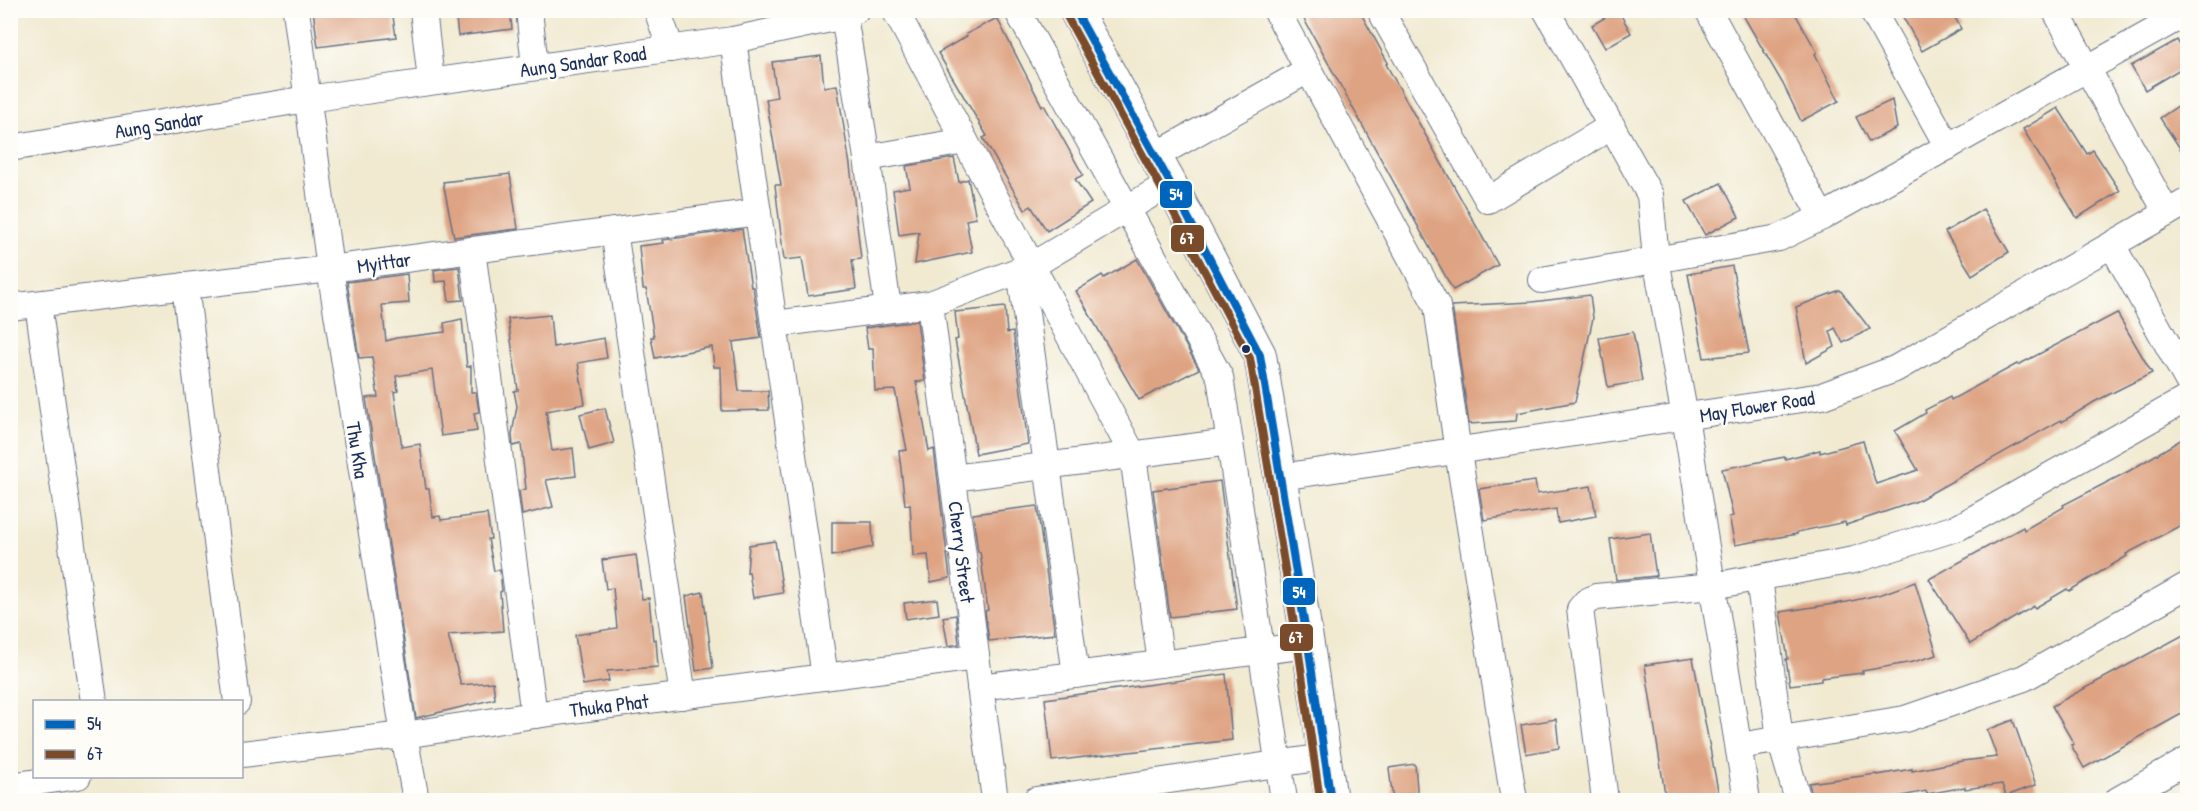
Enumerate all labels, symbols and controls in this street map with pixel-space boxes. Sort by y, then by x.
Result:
street label: Aung Sandar Road [518,39,648,83]
street label: Aung Sandar [113,104,206,144]
line badge: 54 [1159,180,1193,209]
text: 54 [1170,183,1182,205]
line badge: 67 [1170,224,1205,253]
text: 67 [1180,227,1194,249]
street label: Myittar [355,245,413,279]
unlabelled marker [1240,343,1252,355]
street label: May Flower Road [1698,384,1817,428]
street label: Thu Kha [340,420,376,480]
street label: Cherry Street [942,500,982,606]
line badge: 54 [1282,577,1316,606]
text: 54 [1293,581,1305,603]
line badge: 67 [1279,623,1314,652]
text: 67 [1289,626,1303,648]
street label: Thuka Phat [568,687,651,723]
legend [33,700,243,778]
text: 54 [87,711,102,736]
text: 67 [87,741,103,766]

